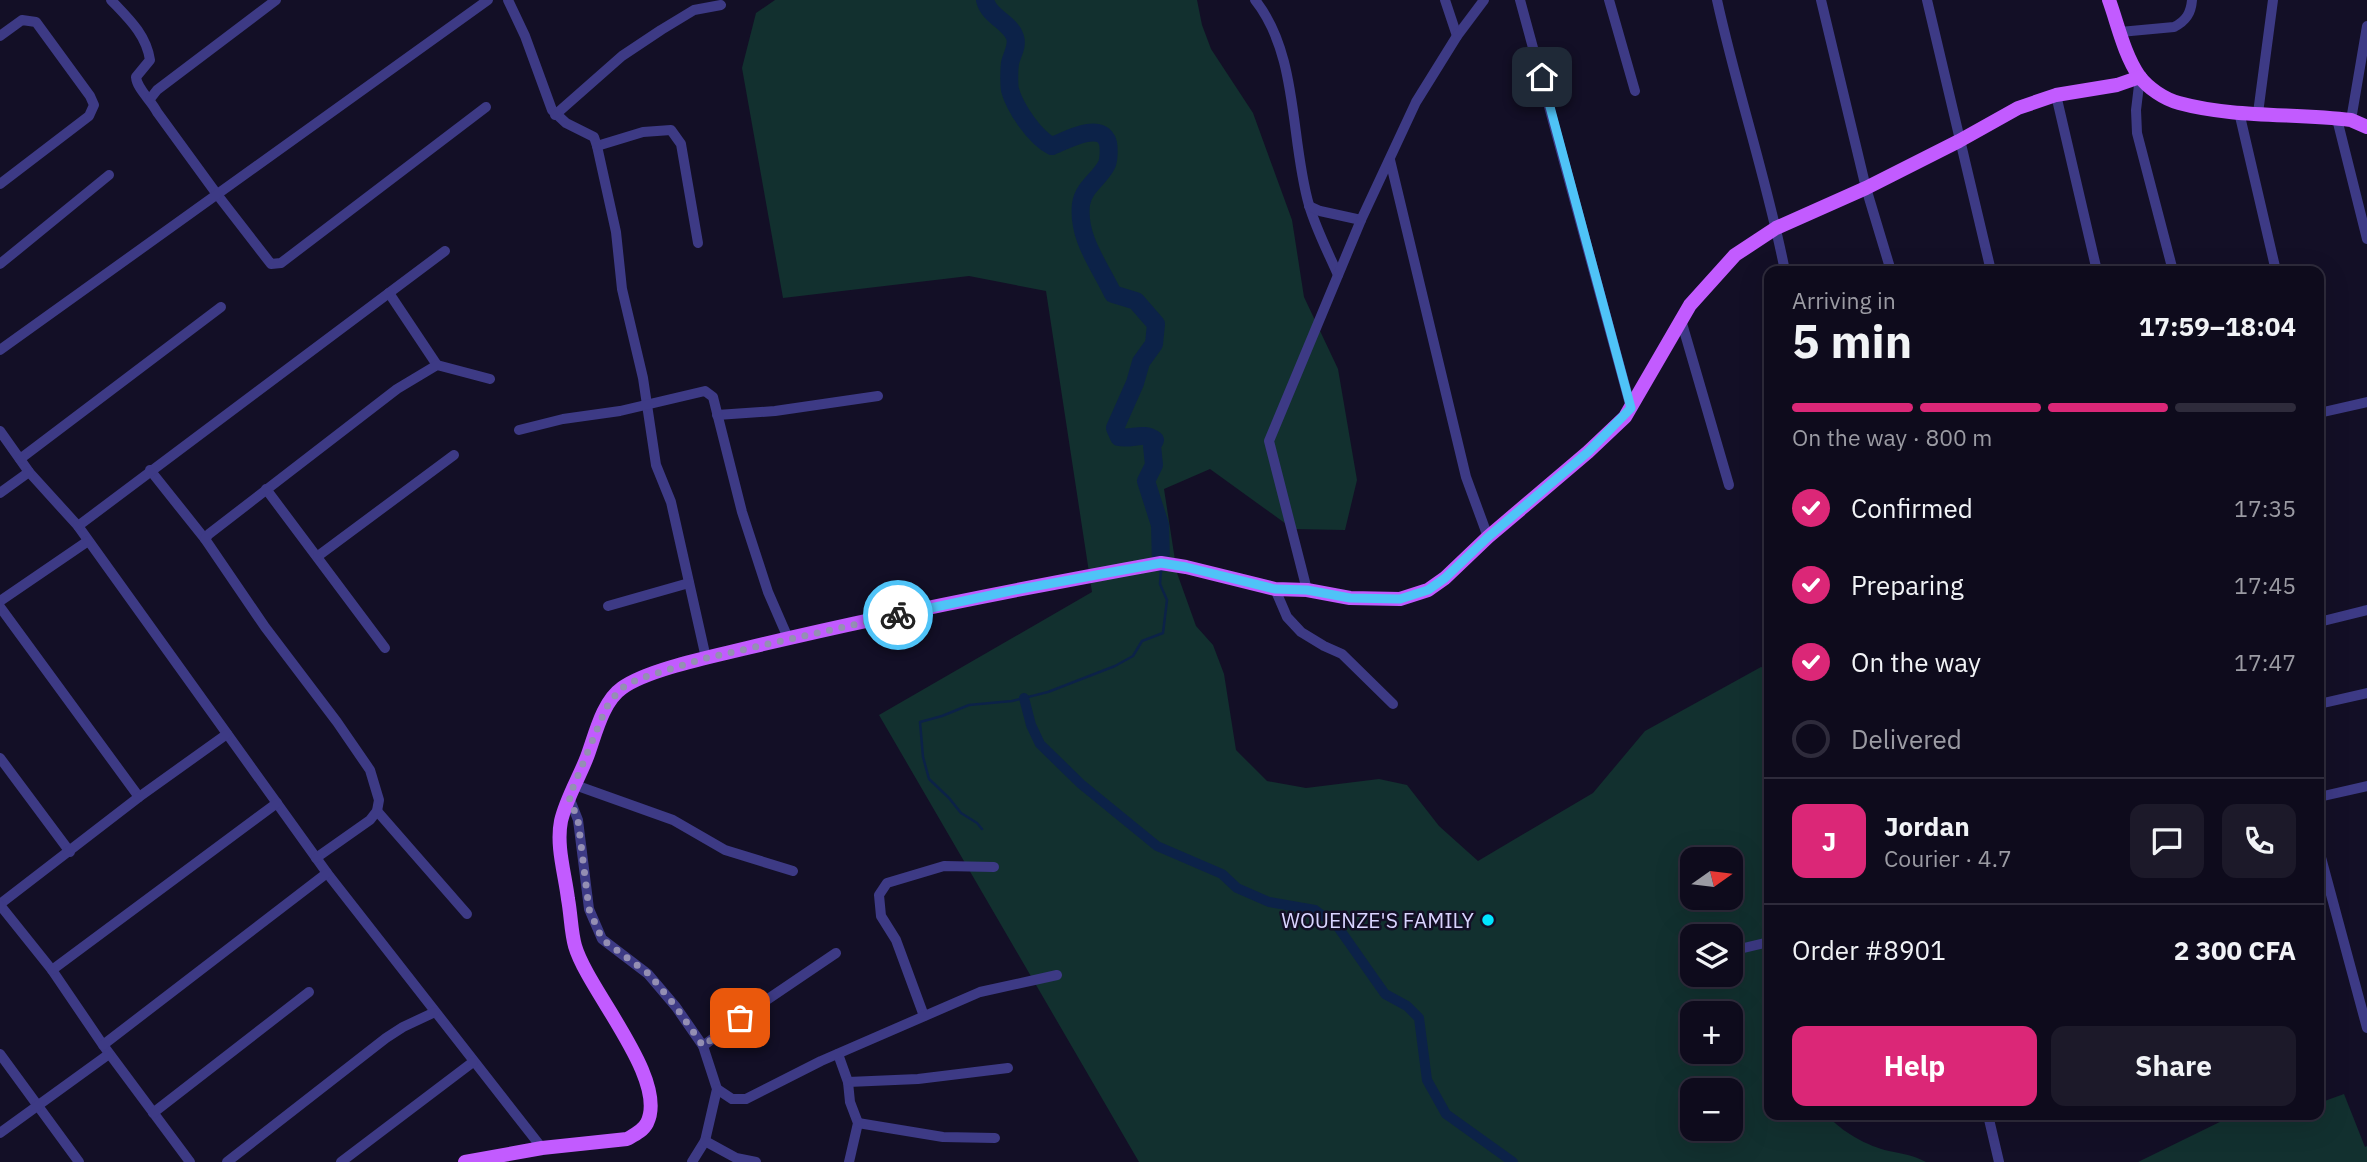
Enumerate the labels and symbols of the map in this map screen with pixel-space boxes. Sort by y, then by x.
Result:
pin [1512,47,1572,107]
courier [863,580,933,650]
north arrow [1680,847,1743,910]
place label: WOUENZE'S FAMILY [1281,906,1475,934]
marker: WOUENZE'S FAMILY [1480,912,1496,928]
pin [710,988,770,1048]

